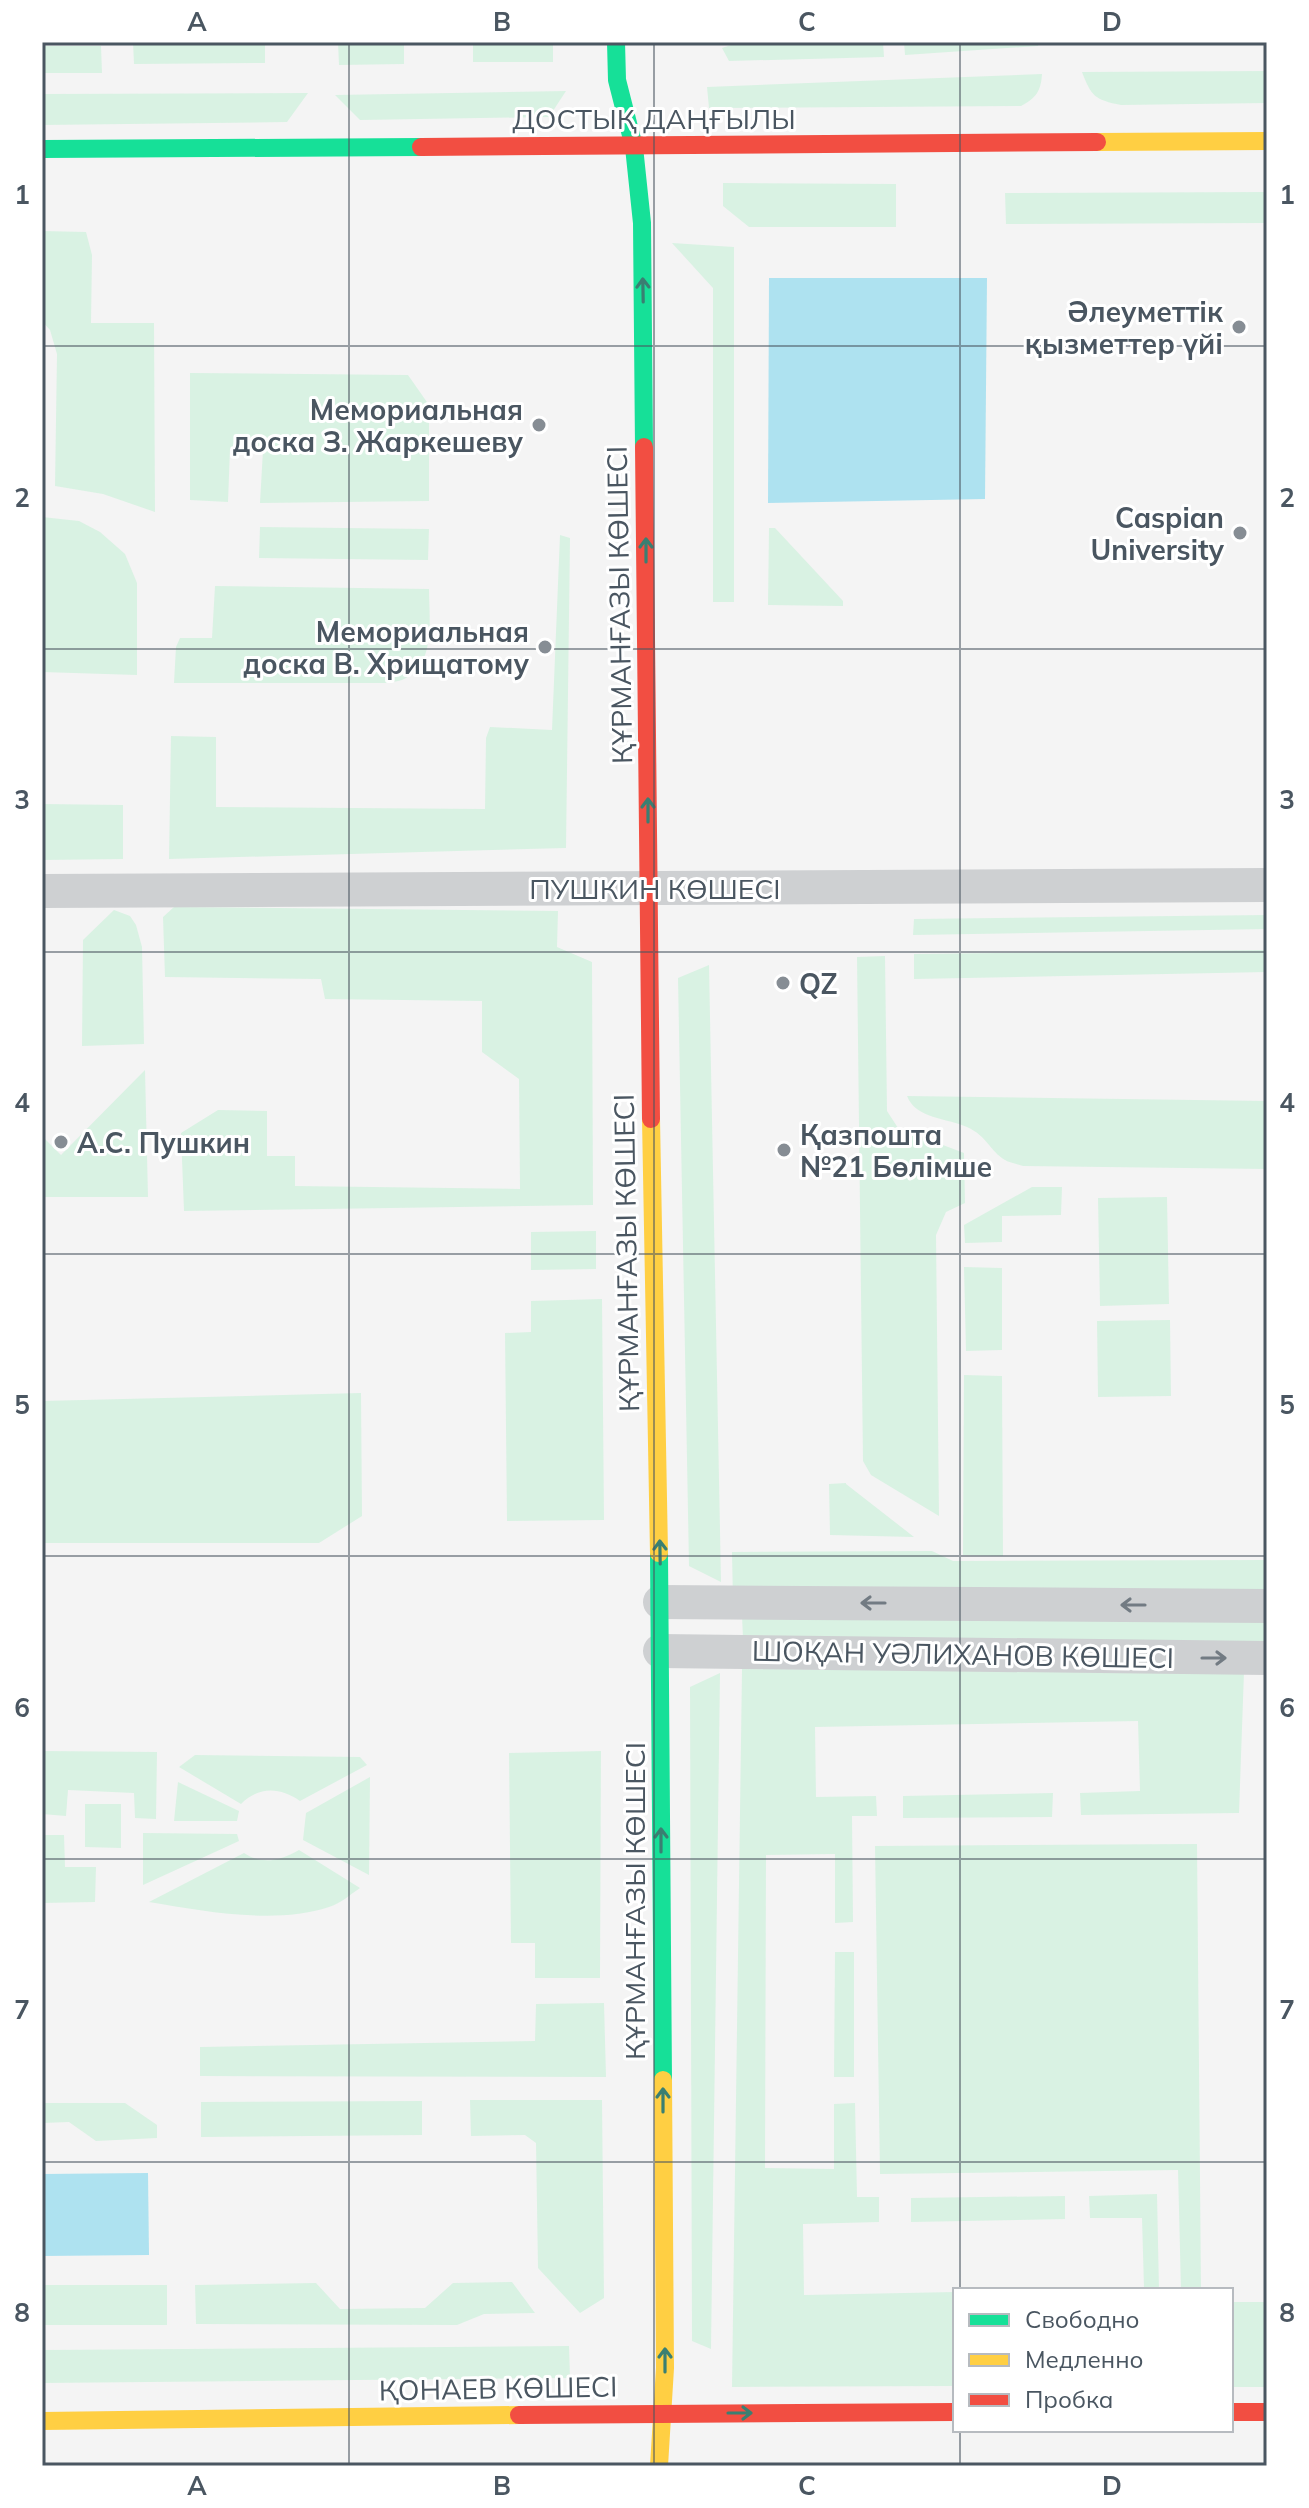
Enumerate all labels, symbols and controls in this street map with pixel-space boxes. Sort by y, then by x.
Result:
text: A [187,5,207,38]
text: B [493,5,511,38]
text: C [798,5,816,38]
text: D [1102,5,1122,38]
street label: ДОСТЫҚ ДАҢҒЫЛЫ [512,101,796,136]
text: 1 [14,178,30,211]
text: 1 [1279,178,1295,211]
one-way arrow [635,277,651,304]
place label: Әлеуметтік қызметтер үйі [1025,294,1224,361]
marker: Әлеуметтік қызметтер үйі [1230,318,1248,336]
place label: Мемориальная доска З. Жаркешеву [232,392,523,459]
marker: Мемориальная доска З. Жаркешеву [530,416,548,434]
street label: ҚҰРМАНҒАЗЫ КӨШЕСІ [599,446,639,764]
text: 2 [14,481,30,514]
text: 2 [1279,481,1295,514]
place label: Caspian University [1091,500,1225,567]
marker: Caspian University [1231,524,1249,542]
one-way arrow [639,537,654,564]
place label: Мемориальная доска В. Хрищатому [243,614,529,681]
marker: Мемориальная доска В. Хрищатому [536,638,554,656]
text: 3 [14,783,30,816]
text: 3 [1279,783,1295,816]
one-way arrow [640,797,656,824]
street label: ПУШКИН КӨШЕСІ [529,871,781,906]
place label: QZ [799,966,838,1001]
marker: QZ [774,974,792,992]
text: 4 [14,1086,30,1119]
text: 4 [1279,1086,1295,1119]
street label: ҚҰРМАНҒАЗЫ КӨШЕСІ [606,1094,646,1412]
place label: Қазпошта №21 Бөлімше [800,1117,992,1184]
place label: А.С. Пушкин [77,1125,250,1160]
marker: А.С. Пушкин [52,1133,70,1151]
marker: Қазпошта №21 Бөлімше [775,1141,793,1159]
text: 5 [14,1388,30,1421]
text: 5 [1279,1388,1295,1421]
one-way arrow [652,1539,667,1566]
one-way arrow [860,1596,887,1611]
one-way arrow [1120,1597,1147,1613]
street label: ШОҚАН УӘЛИХАНОВ КӨШЕСІ [752,1633,1174,1675]
one-way arrow [1200,1650,1227,1666]
text: 6 [14,1691,30,1724]
text: 6 [1279,1691,1295,1724]
street label: ҚҰРМАНҒАЗЫ КӨШЕСІ [617,1742,652,2060]
one-way arrow [653,1827,669,1854]
text: 7 [14,1993,30,2026]
text: 7 [1279,1993,1295,2026]
one-way arrow [655,2087,671,2114]
legend [953,2288,1233,2432]
text: 8 [14,2296,30,2329]
text: 8 [1279,2296,1295,2329]
text: Свободно [1025,2304,1140,2334]
text: Медленно [1025,2344,1144,2374]
one-way arrow [657,2347,673,2374]
street label: ҚОНАЕВ КӨШЕСІ [378,2368,618,2408]
text: Пробка [1025,2384,1113,2414]
one-way arrow [726,2405,753,2421]
text: A [187,2469,207,2502]
text: B [493,2469,511,2502]
text: C [798,2469,816,2502]
text: D [1102,2469,1122,2502]

